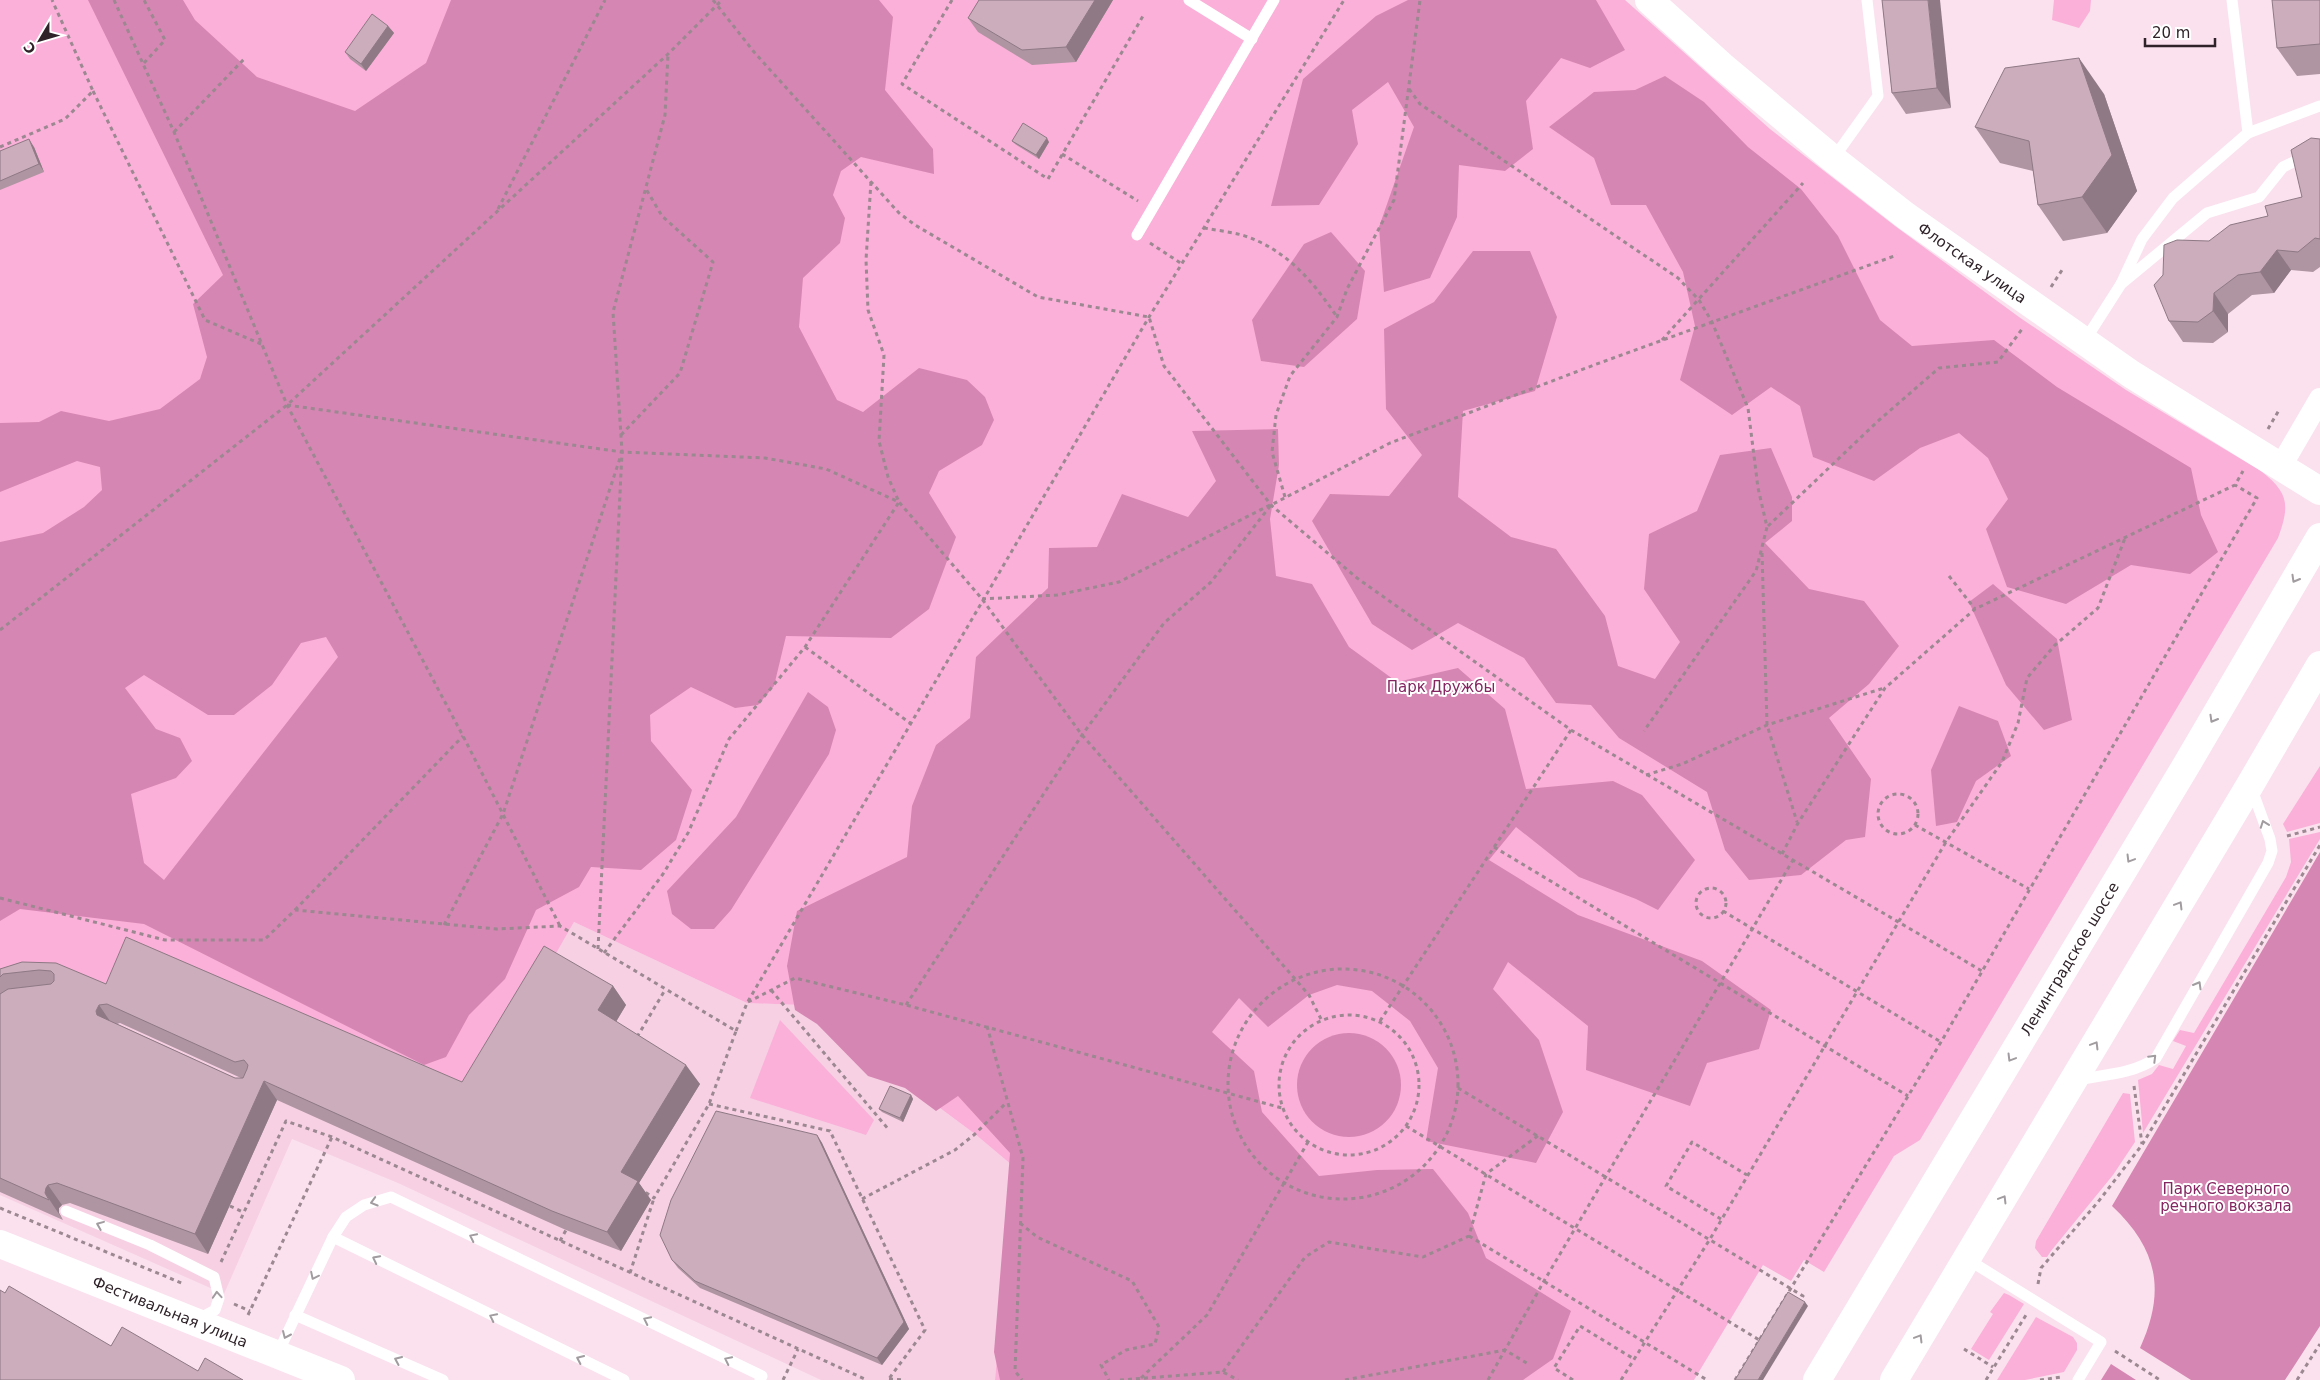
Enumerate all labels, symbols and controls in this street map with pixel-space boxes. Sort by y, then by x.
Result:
north arrow [15,15,65,65]
scale bar [2145,15,2215,47]
text: 20 m [2152,24,2190,42]
text: С [20,39,39,57]
street label: Флотская улица [1914,219,2030,307]
one-way arrow [2292,574,2302,583]
park label: Парк Дружбы [1387,678,1495,696]
one-way arrow [2210,714,2220,723]
one-way arrow [2260,820,2270,828]
one-way arrow [2127,853,2137,862]
street label: Ленинградское шоссе [2017,879,2123,1039]
one-way arrow [2172,902,2182,911]
one-way arrow [2192,981,2202,990]
one-way arrow [2089,1041,2099,1050]
one-way arrow [2007,1053,2017,1062]
one-way arrow [2147,1055,2156,1064]
park label: Парк Северного речного вокзала [2160,1180,2292,1215]
one-way arrow [369,1196,378,1207]
one-way arrow [1997,1196,2007,1205]
one-way arrow [96,1221,105,1231]
one-way arrow [470,1233,479,1243]
one-way arrow [373,1255,382,1265]
one-way arrow [310,1271,320,1280]
street label: Фестивальная улица [90,1273,250,1351]
one-way arrow [211,1290,222,1298]
one-way arrow [489,1313,498,1323]
one-way arrow [643,1316,652,1326]
one-way arrow [282,1330,293,1339]
one-way arrow [1913,1335,1923,1344]
one-way arrow [576,1355,585,1365]
one-way arrow [394,1356,403,1367]
one-way arrow [725,1356,734,1366]

